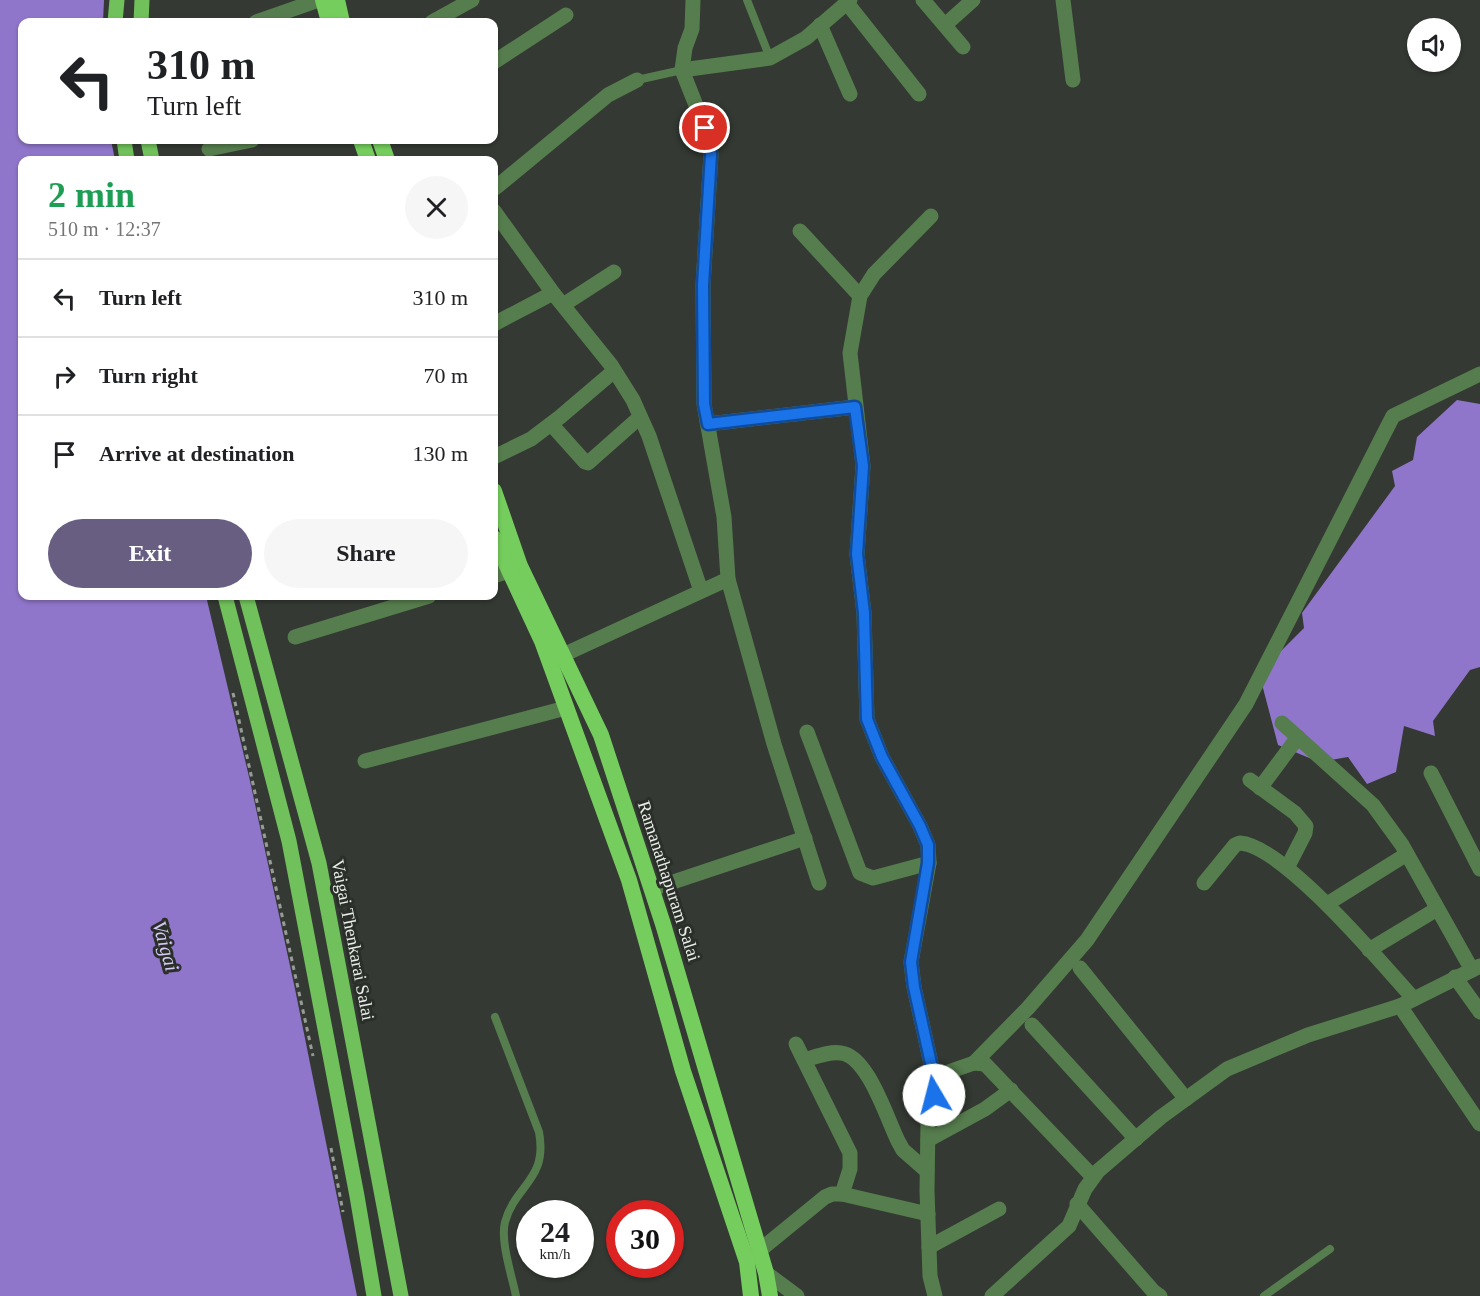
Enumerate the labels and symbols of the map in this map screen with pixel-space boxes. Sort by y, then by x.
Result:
pin [679,102,730,153]
street label: Ramanathapuram Salai [634,798,704,964]
street label: Vaigai Thenkarai Salai [328,858,378,1022]
water label: Vaigai [147,918,184,974]
position arrow [902,1063,966,1127]
speed limit sign: 30 [606,1200,684,1278]

